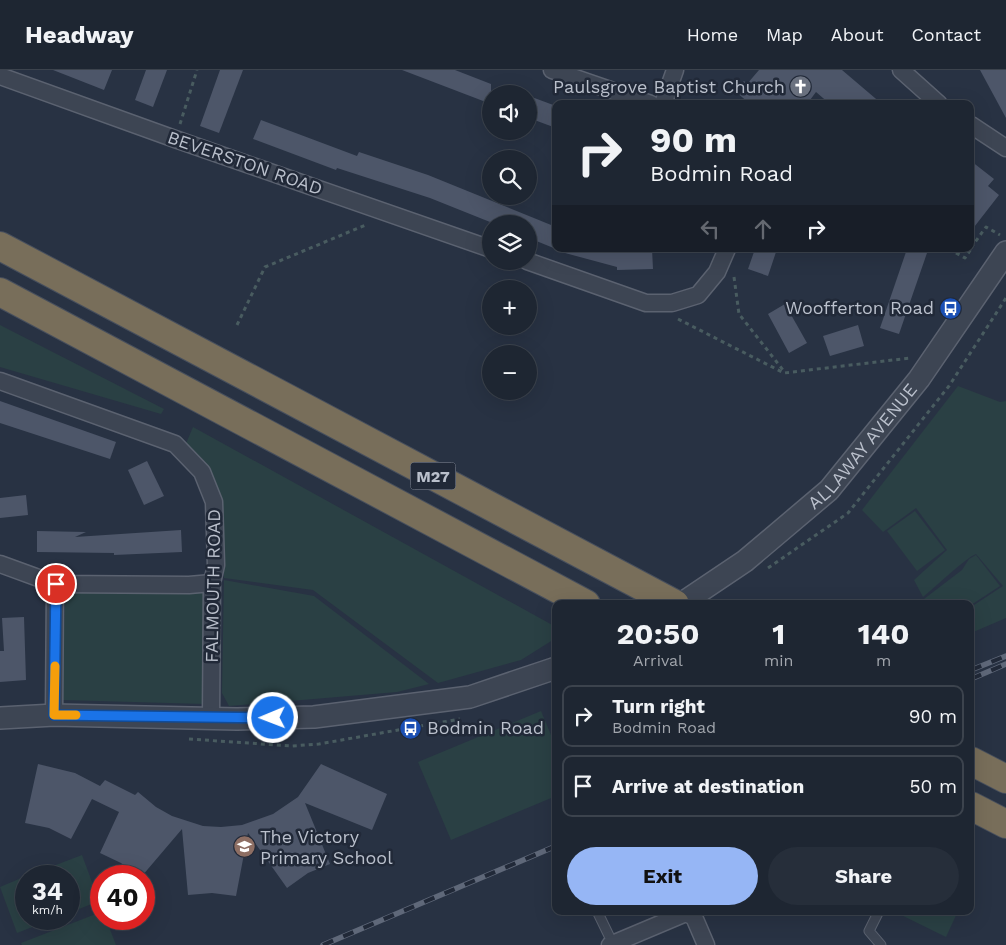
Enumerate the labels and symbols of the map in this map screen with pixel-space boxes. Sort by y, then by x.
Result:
church icon: Paulsgrove Baptist Church [789,75,813,99]
place label: Paulsgrove Baptist Church [553,76,785,97]
street label: BEVERSTON ROAD [165,126,325,199]
bus stop icon: Woofferton Road [938,296,962,320]
place label: Woofferton Road [785,297,934,318]
street label: ALLAWAY AVENUE [803,379,921,513]
road number: M27 [410,462,456,490]
street label: FALMOUTH ROAD [201,509,224,663]
pin [35,563,77,605]
position arrow [246,691,298,743]
bus stop icon: Bodmin Road [399,716,423,740]
place label: Bodmin Road [427,717,544,738]
place label: The Victory Primary School [260,826,393,868]
school or university icon: The Victory Primary School [232,835,256,859]
speed limit sign: 40 [90,865,155,930]

